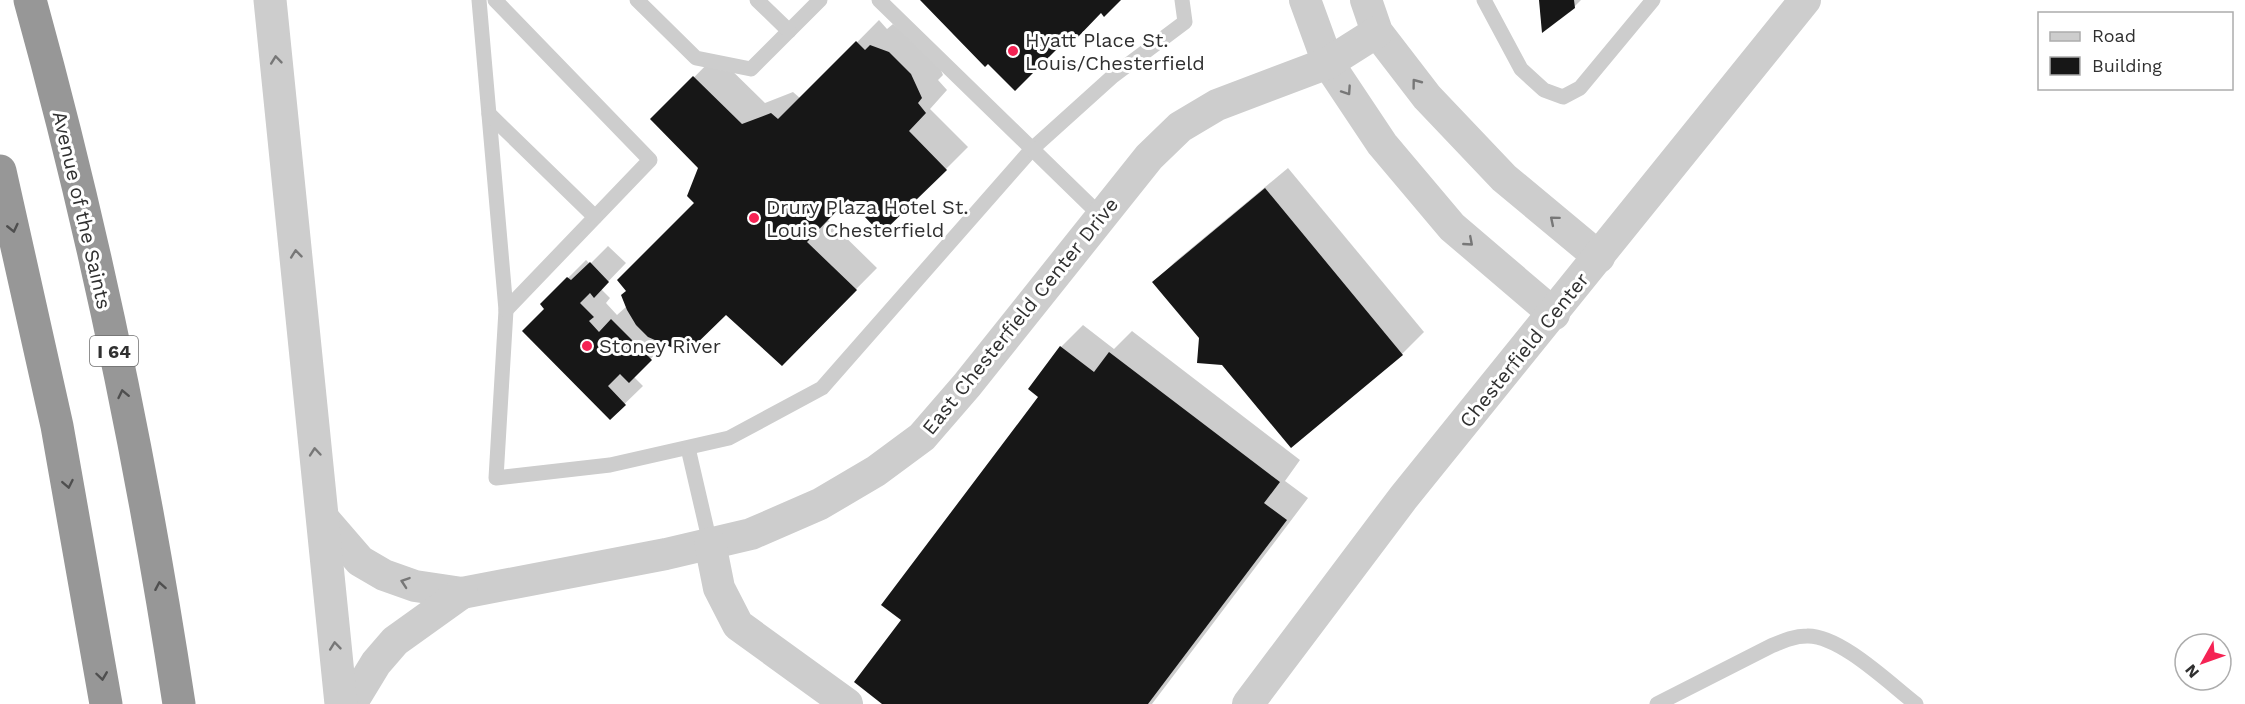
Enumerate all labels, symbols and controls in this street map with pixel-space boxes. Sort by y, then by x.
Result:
legend [2038,12,2233,90]
text: Road [2092,25,2136,46]
place label: Hyatt Place St. Louis/Chesterfield [1025,28,1205,75]
marker: Hyatt Place St. Louis/Chesterfield [1006,44,1020,58]
one-way arrow [270,55,283,64]
text: Building [2092,55,2162,76]
one-way arrow [1412,78,1423,89]
one-way arrow [1340,84,1351,95]
street label: Avenue of the Saints [48,109,116,311]
street label: East Chesterfield Center Drive [917,193,1123,439]
place label: Drury Plaza Hotel St. Louis Chesterfield [766,195,969,242]
marker: Drury Plaza Hotel St. Louis Chesterfield [747,211,761,225]
one-way arrow [1550,216,1561,227]
one-way arrow [5,223,18,233]
one-way arrow [1462,235,1473,246]
one-way arrow [290,249,303,258]
street label: Chesterfield Center [1454,268,1594,432]
place label: Stoney River [599,334,721,358]
road number: I 64 [90,336,138,366]
marker: Stoney River [580,339,594,353]
one-way arrow [117,390,130,400]
one-way arrow [309,447,322,456]
one-way arrow [61,478,74,488]
one-way arrow [400,577,411,590]
one-way arrow [154,581,166,591]
north arrow [2173,632,2233,692]
one-way arrow [329,641,342,650]
text: N [2181,661,2203,682]
one-way arrow [96,671,108,680]

